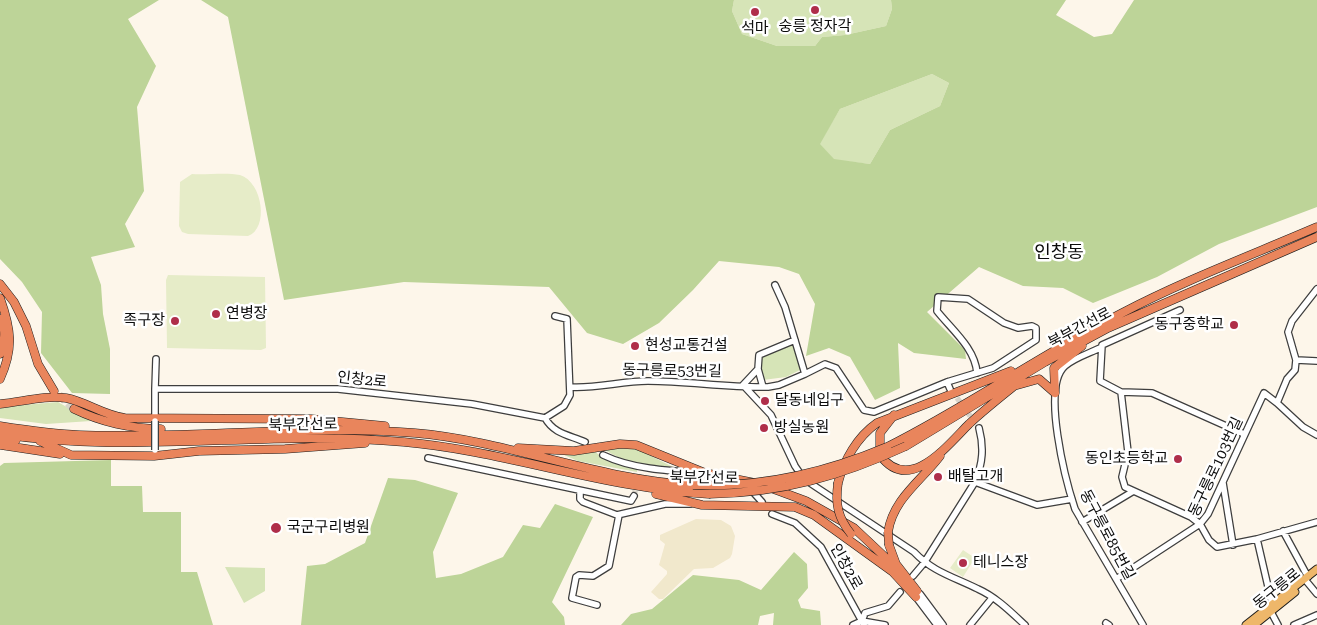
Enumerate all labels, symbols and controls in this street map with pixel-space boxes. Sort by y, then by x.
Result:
marker: 숭릉 정자각 [809,4,821,16]
marker: 석마 [749,6,761,18]
place label: 숭릉 정자각 [779,18,851,36]
place label: 석마 [741,20,769,38]
district label: 인창동 [1034,242,1084,264]
street label: 북부간선로 [1045,304,1115,352]
place label: 연병장 [226,305,267,323]
marker: 연병장 [210,308,222,320]
place label: 족구장 [124,312,165,330]
marker: 족구장 [169,315,181,327]
place label: 동구중학교 [1155,316,1224,334]
marker: 동구중학교 [1228,319,1240,331]
place label: 현성교통건설 [645,337,728,355]
marker: 현성교통건설 [629,340,641,352]
street label: 동구릉로53번길 [622,361,722,381]
street label: 인창2로 [336,368,388,392]
place label: 달동네입구 [775,392,844,410]
marker: 달동네입구 [759,395,771,407]
street label: 동구릉로103번길 [1185,414,1247,520]
street label: 북부간선로 [268,415,338,435]
place label: 방실농원 [774,419,829,437]
marker: 방실농원 [758,422,770,434]
place label: 동인초등학교 [1085,450,1168,468]
marker: 동인초등학교 [1172,453,1184,465]
street label: 북부간선로 [669,468,739,488]
place label: 배탈고개 [948,468,1003,486]
marker: 배탈고개 [932,471,944,483]
street label: 동구릉로85번길 [1076,487,1138,583]
place label: 국군구리병원 [287,519,370,537]
marker: 국군구리병원 [269,521,283,535]
street label: 인창2로 [826,541,866,593]
place label: 테니스장 [973,554,1028,572]
marker: 테니스장 [957,557,969,569]
street label: 동구릉로 [1250,565,1304,613]

